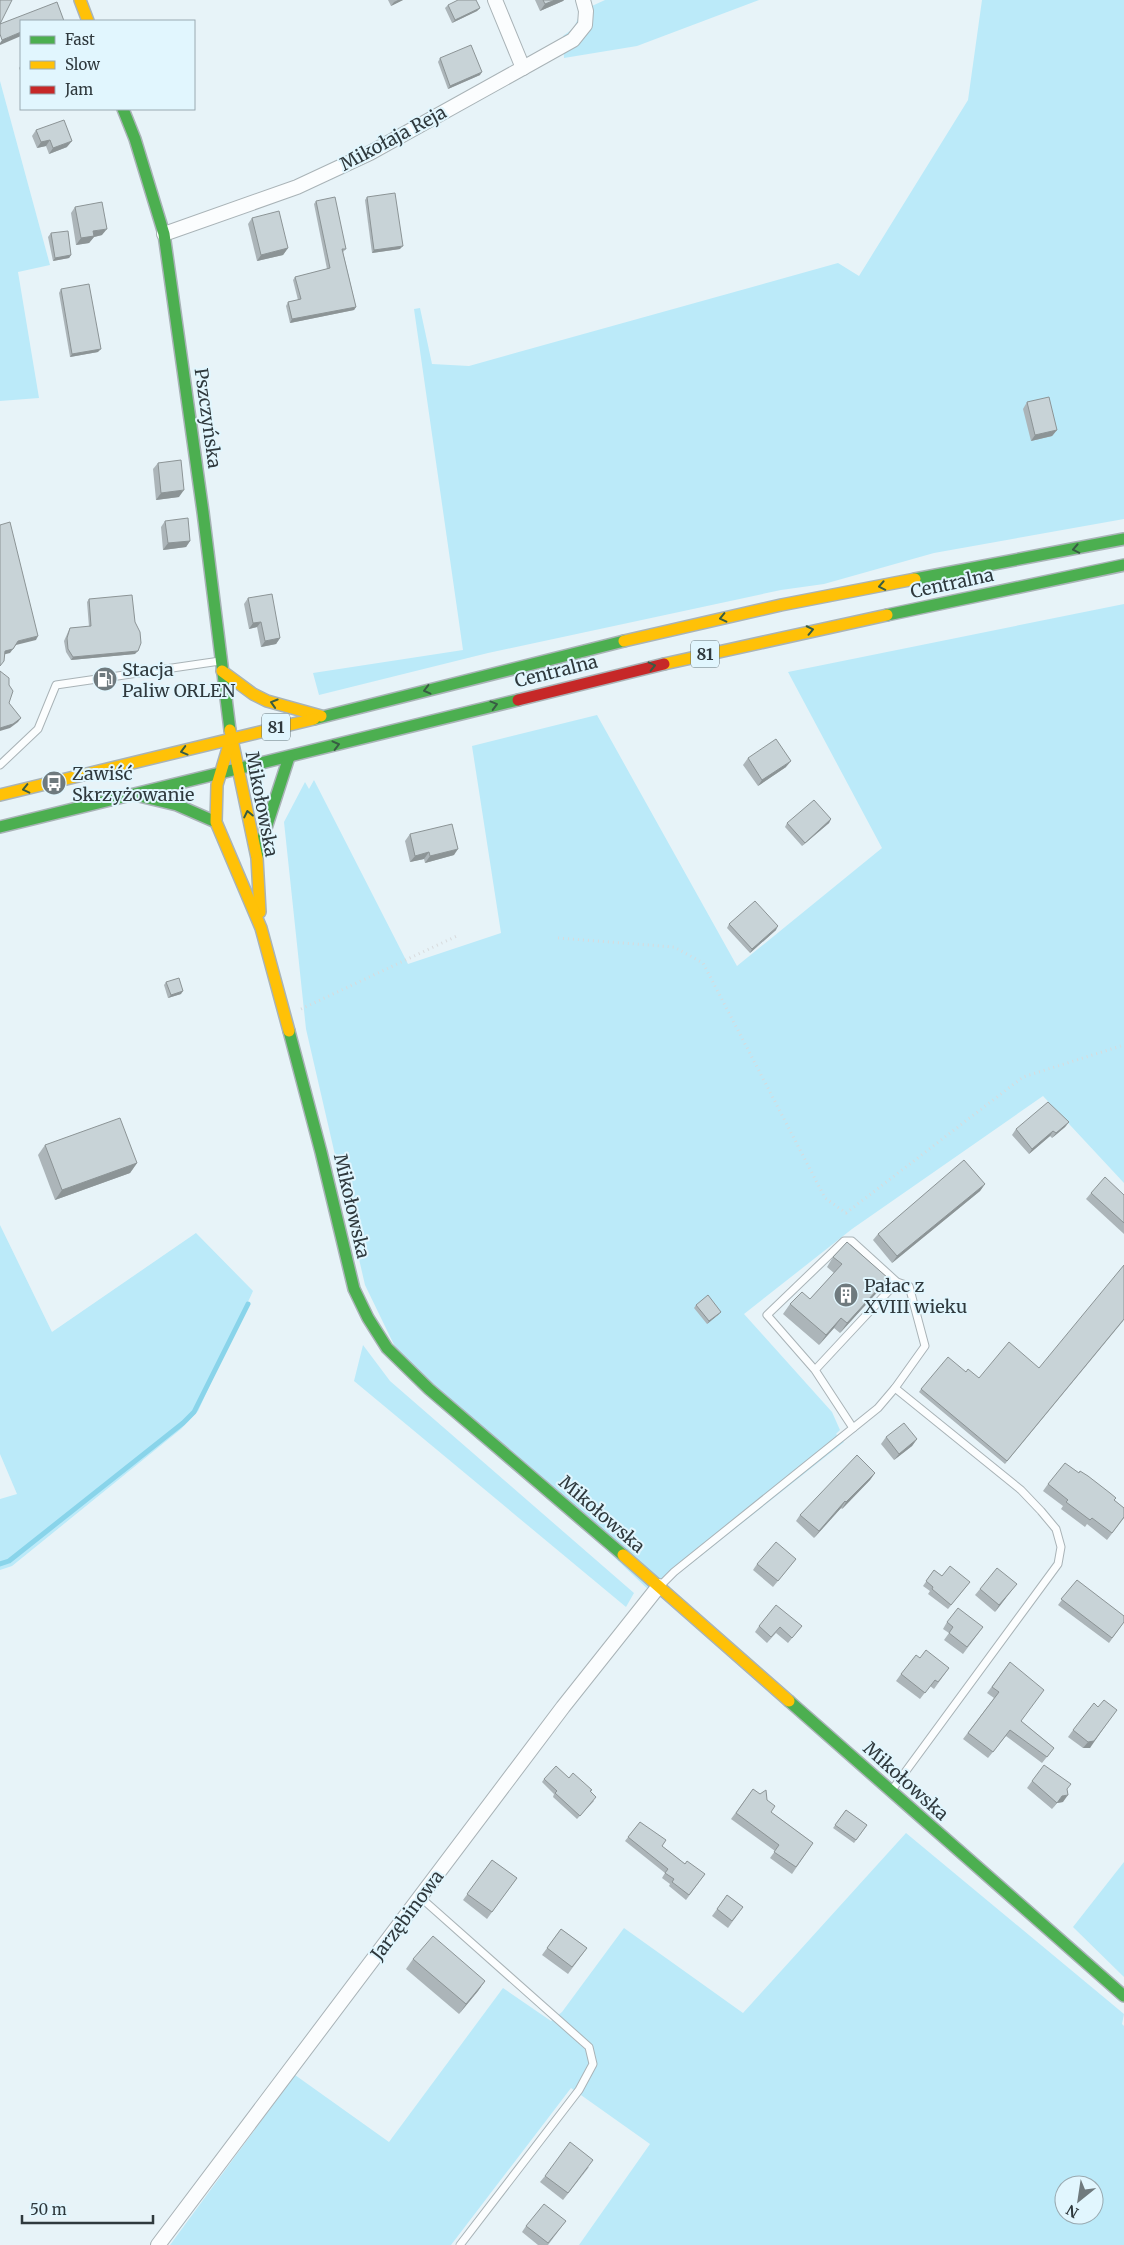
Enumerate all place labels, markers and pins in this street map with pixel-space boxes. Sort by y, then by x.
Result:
place label: Stacja Paliw ORLEN [122,658,235,702]
fuel station icon: Stacja Paliw ORLEN [92,666,118,692]
place label: Zawiść Skrzyżowanie [72,762,195,806]
bus stop icon: Zawiść Skrzyżowanie [41,770,67,796]
place label: Pałac z XVIII wieku [864,1274,967,1318]
building icon: Pałac z XVIII wieku [833,1282,859,1308]

